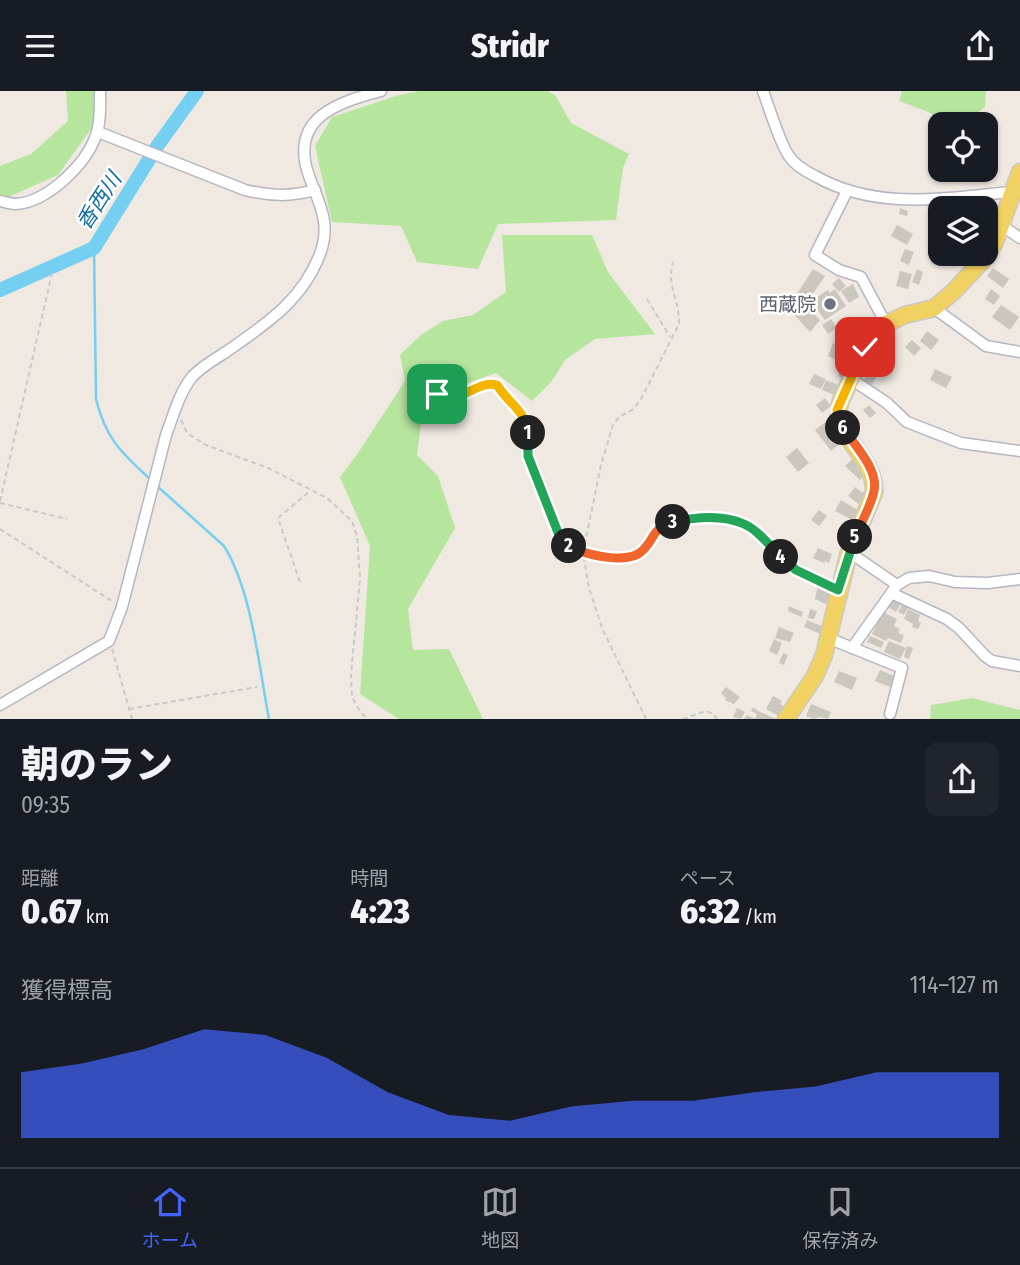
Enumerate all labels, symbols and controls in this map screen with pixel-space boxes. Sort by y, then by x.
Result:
icon: menu [21,27,59,65]
text: Stridr [471,27,549,65]
icon: share [961,27,999,65]
map controls [928,112,998,266]
button: locate [928,112,998,182]
water label: 香西川 [71,166,128,234]
button: layers [928,196,998,266]
place label: 西蔵院 [759,293,816,316]
marker: 西蔵院 [822,296,838,312]
pin [835,317,895,377]
icon: check [846,328,884,366]
pin [407,364,467,424]
icon: arrive [418,375,456,413]
pin: 6 [826,411,860,445]
pin: 1 [510,415,546,451]
text: 6 [838,416,847,439]
text: 1 [523,421,532,444]
pin: 3 [656,505,690,539]
text: 3 [668,510,677,533]
pin: 5 [838,519,872,555]
text: 5 [850,525,859,548]
pin: 2 [552,529,586,563]
text: 2 [564,534,573,557]
pin: 4 [764,539,798,575]
text: 4 [776,545,785,568]
text: 朝のラン [21,742,173,788]
button: share [925,742,999,816]
text: 09:35 [21,791,70,819]
text: 距離 [21,867,59,890]
text: 時間 [350,867,388,890]
text: ペース [680,867,736,890]
text: 0.67 [21,890,81,932]
text: 4:23 [350,890,410,932]
text: 6:32 [680,890,740,932]
text: km [81,905,109,928]
text: /km [740,905,777,928]
text: 114–127 m [910,971,999,999]
text: 獲得標高 [21,976,113,1004]
tab: ホーム [142,1183,198,1252]
tab: 地図 [481,1183,519,1252]
tab: 保存済み [802,1183,878,1252]

